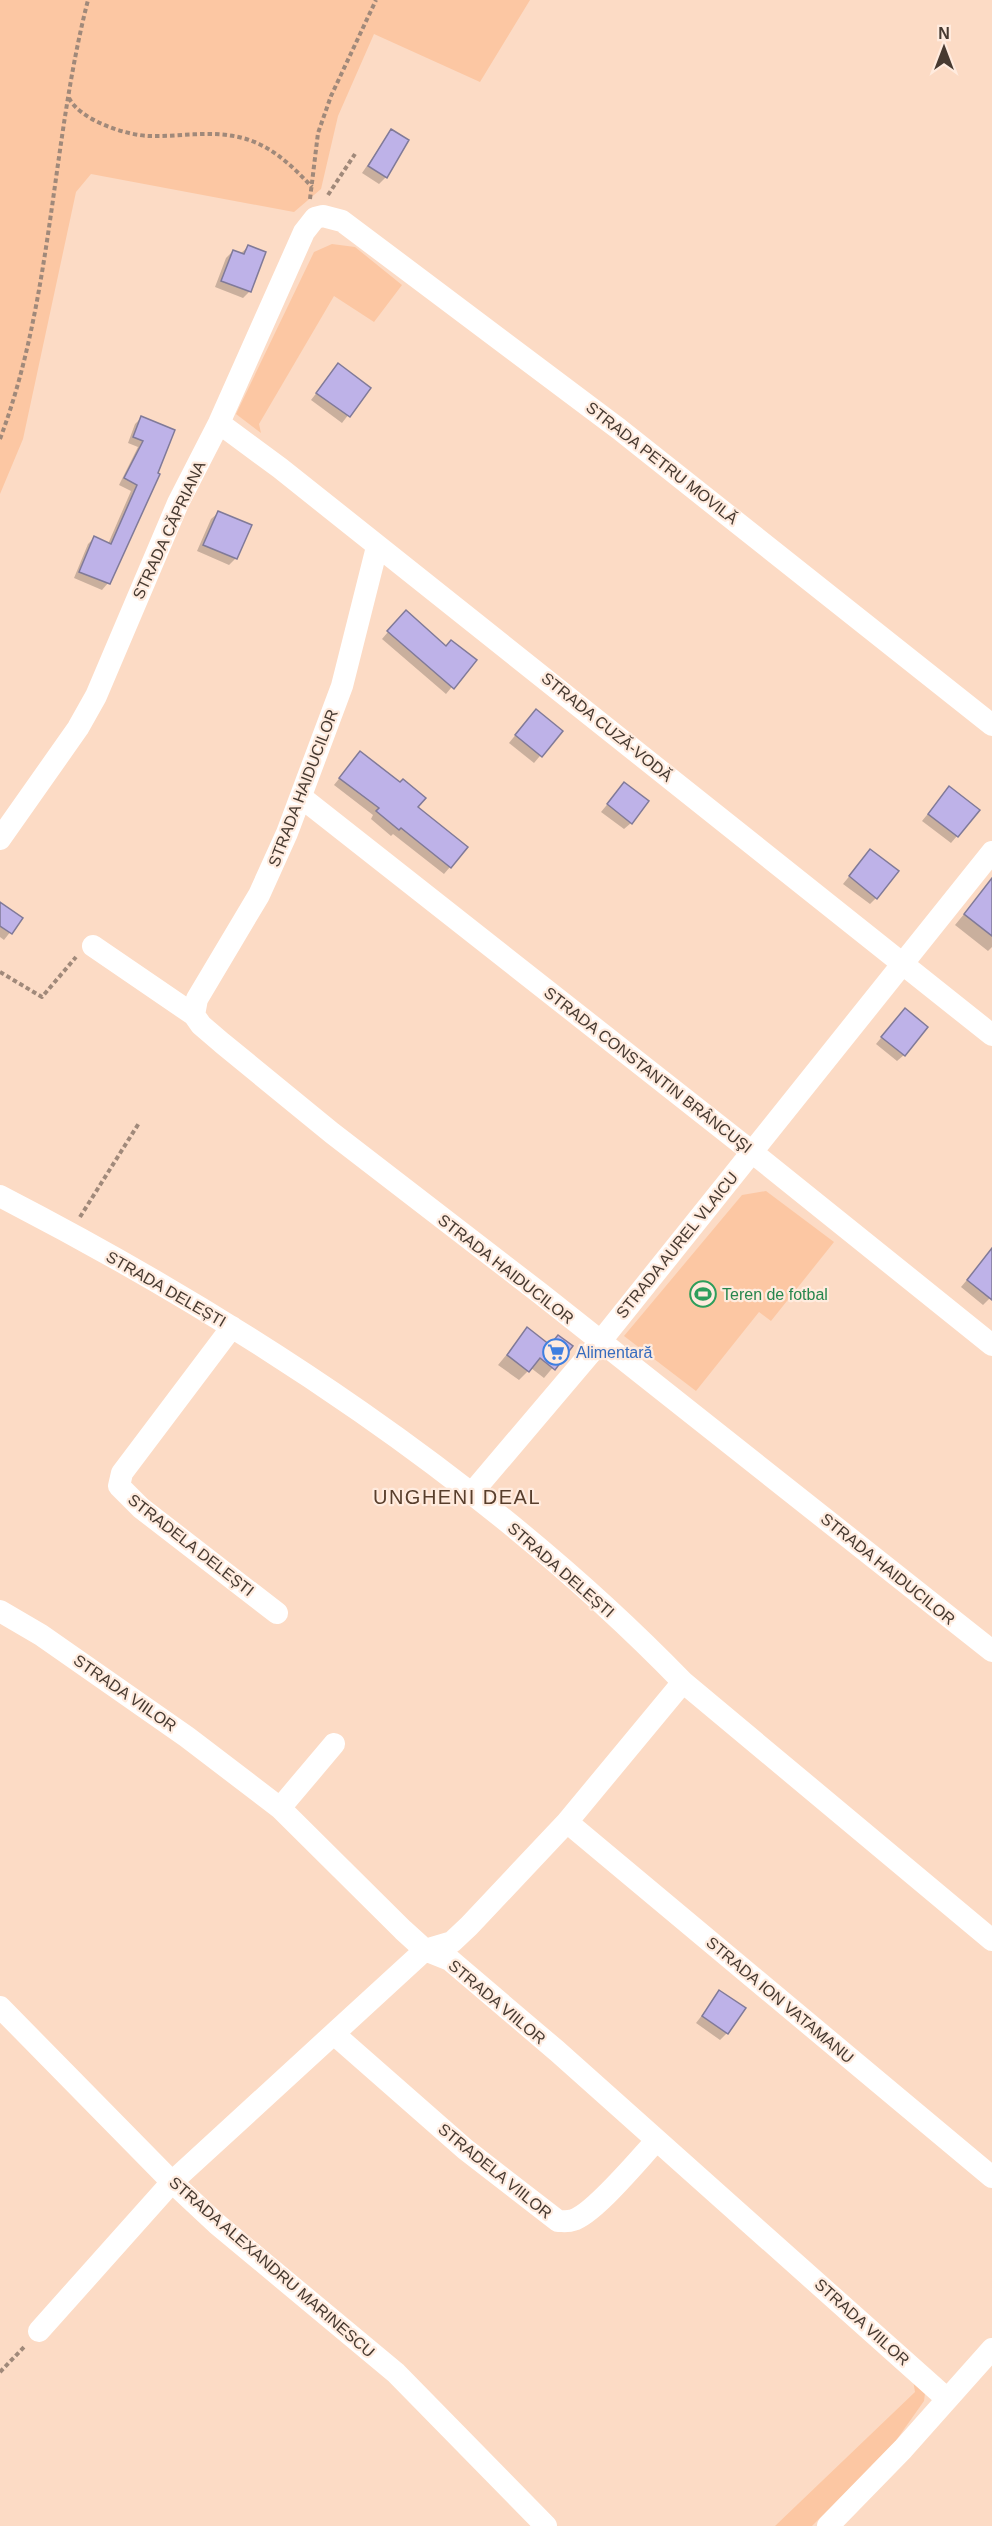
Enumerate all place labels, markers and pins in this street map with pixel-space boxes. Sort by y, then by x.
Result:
sports icon: Teren de fotbal [688,1279,718,1309]
place label: Teren de fotbal [722,1286,828,1303]
supermarket icon: Alimentară [541,1337,571,1367]
place label: Alimentară [576,1344,653,1361]

